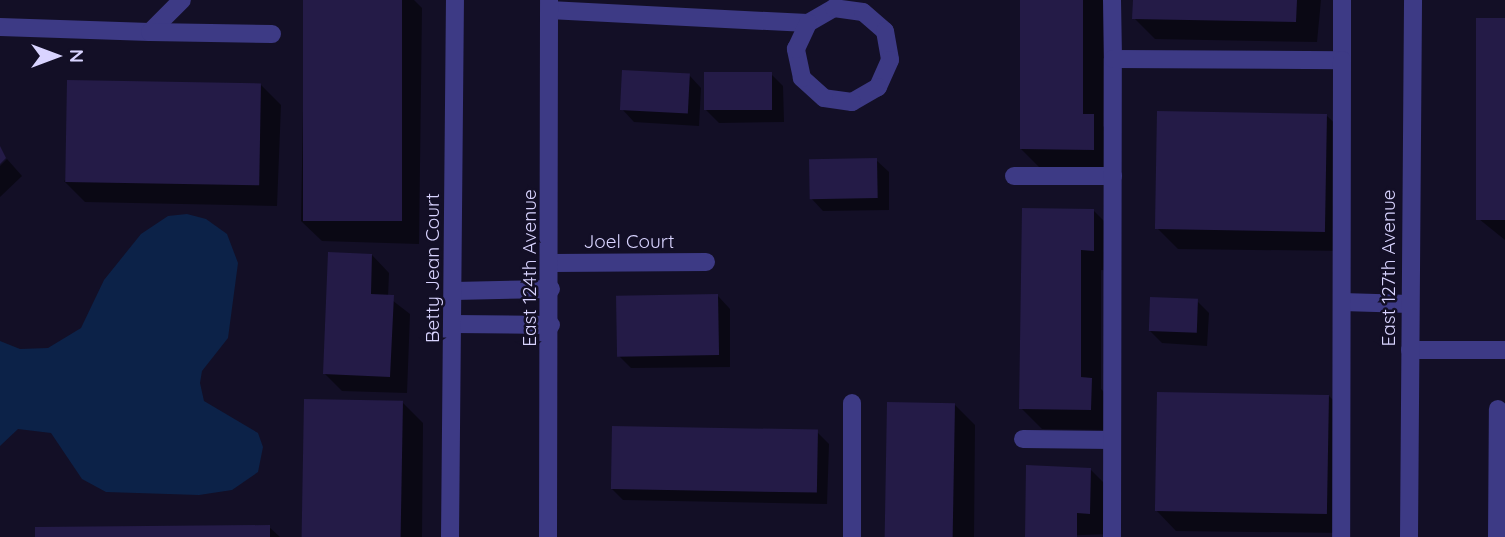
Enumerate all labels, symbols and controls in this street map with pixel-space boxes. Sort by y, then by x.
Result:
north arrow [21,21,91,91]
text: N [65,49,89,63]
street label: East 124th Avenue [519,189,541,347]
street label: East 127th Avenue [1378,189,1400,347]
street label: Betty Jean Court [422,193,444,343]
street label: Joel Court [583,231,675,253]

